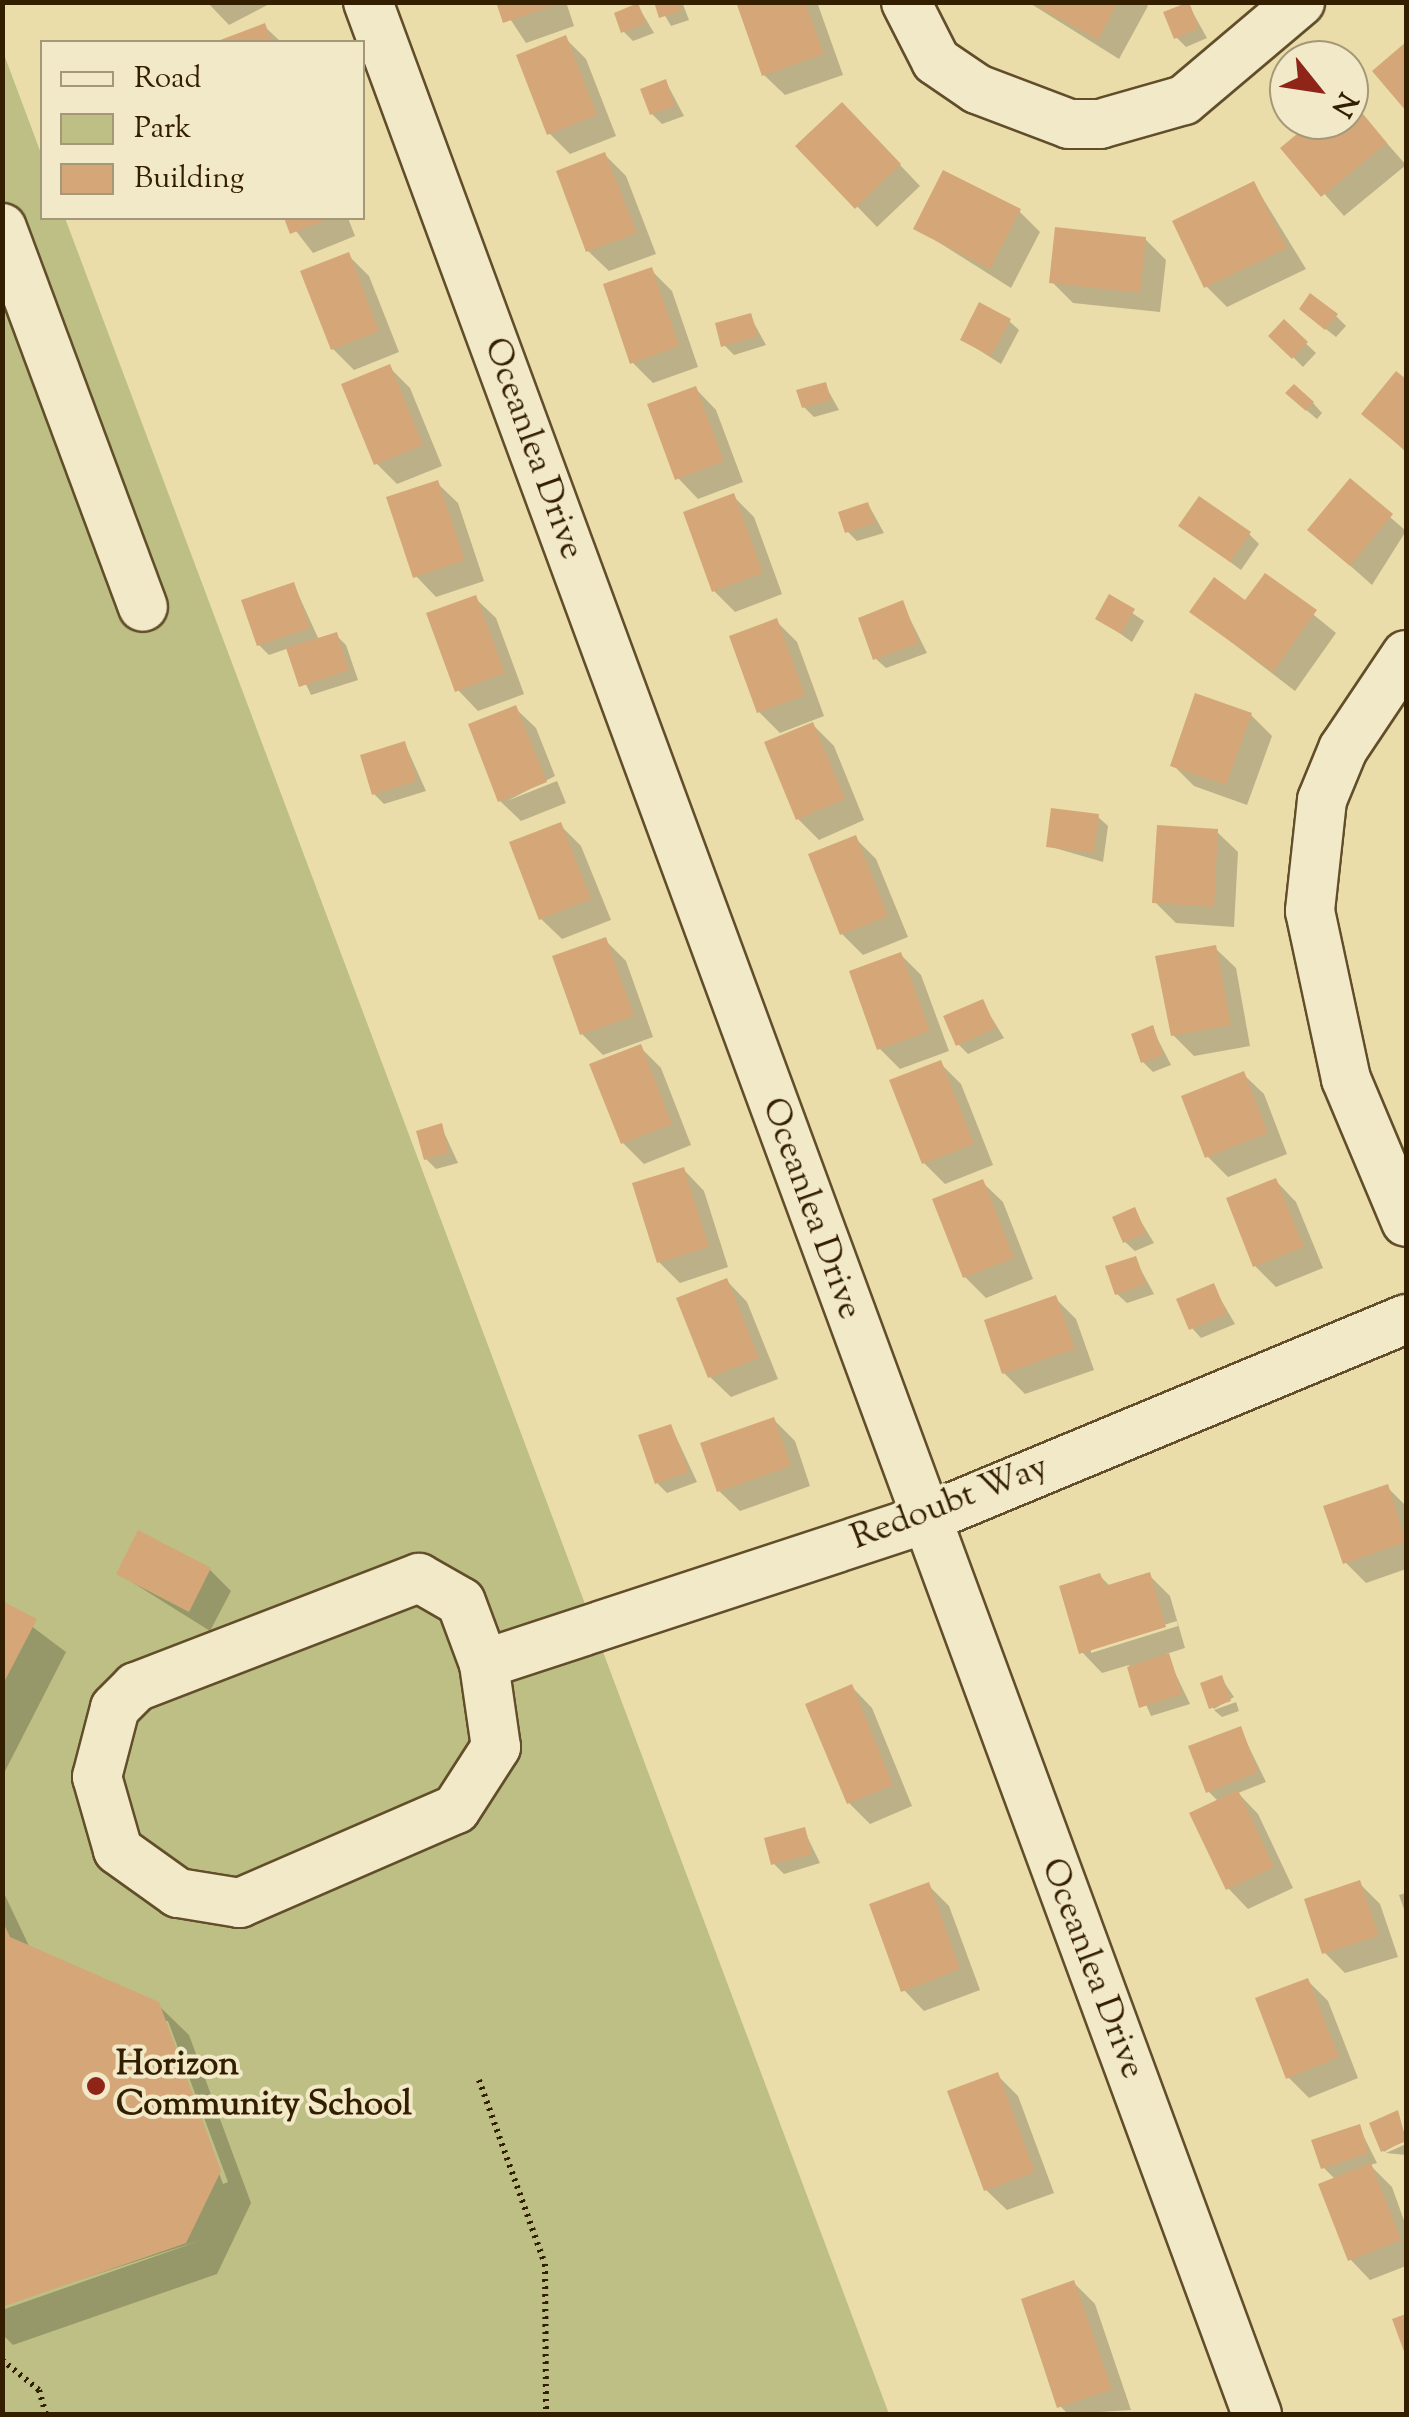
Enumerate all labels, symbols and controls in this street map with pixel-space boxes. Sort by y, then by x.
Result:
legend [40,40,365,220]
north arrow [1269,40,1369,140]
text: Road [134,58,201,101]
text: N [1320,84,1366,124]
text: Park [134,108,191,151]
text: Building [134,158,244,201]
street label: Oceanlea Drive [473,333,591,565]
street label: Oceanlea Drive [751,1093,869,1325]
street label: Redoubt Way [846,1447,1054,1561]
street label: Oceanlea Drive [1030,1853,1152,2085]
place label: Horizon Community School [116,2045,412,2127]
marker: Horizon Community School [85,2075,107,2097]

